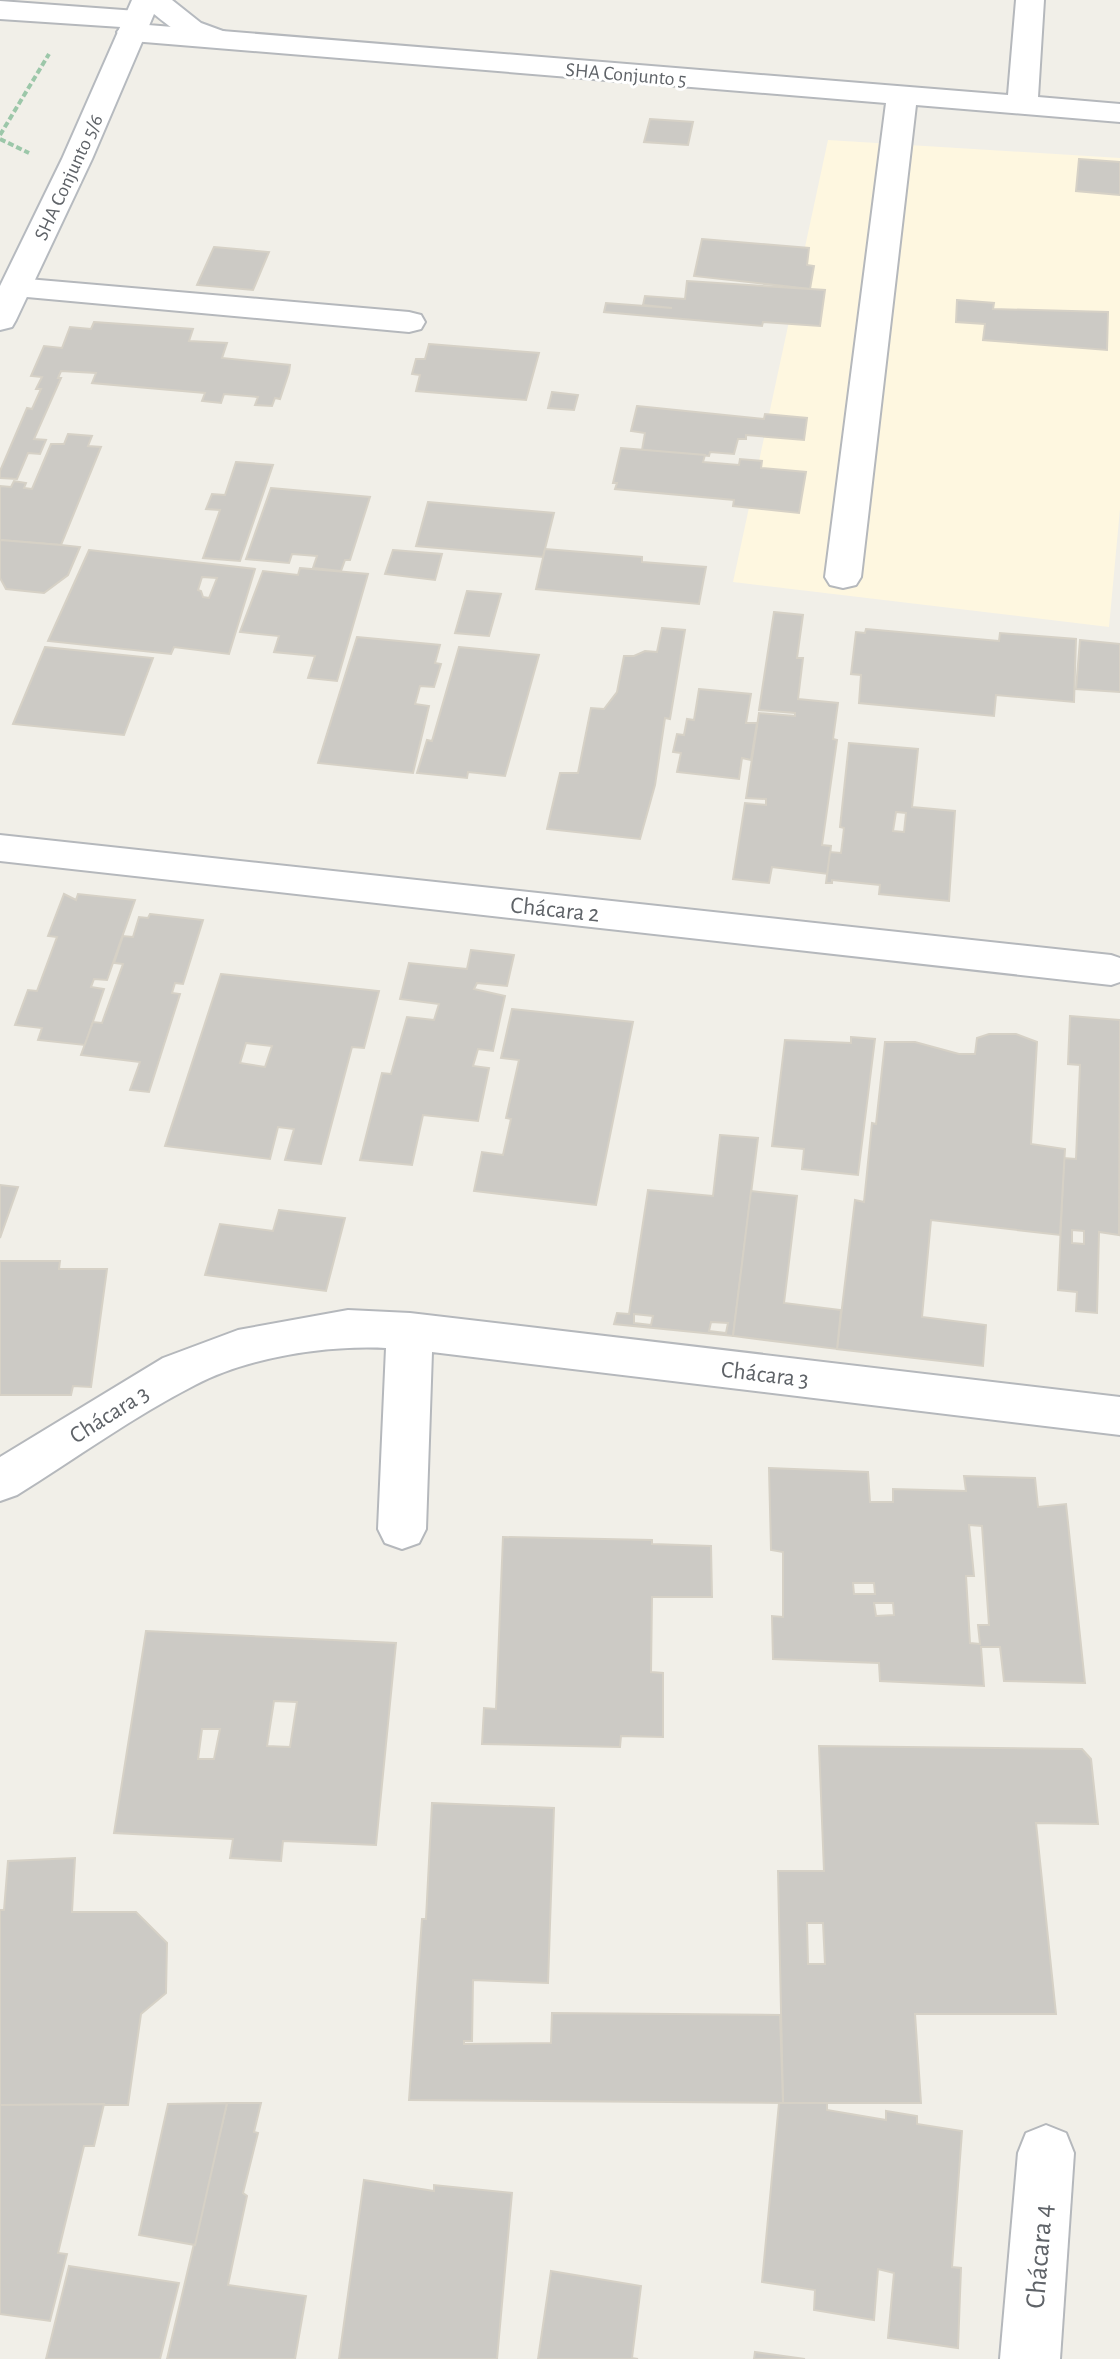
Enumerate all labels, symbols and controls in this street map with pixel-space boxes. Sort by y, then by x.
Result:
street label: SHA Conjunto 5 [565,60,687,90]
street label: SHA Conjunto 5/6 [31,111,107,243]
street label: Chácara 2 [509,893,601,927]
street label: Chácara 3 [720,1358,810,1392]
street label: Chácara 3 [66,1381,153,1448]
street label: Chácara 4 [1021,2203,1059,2310]

